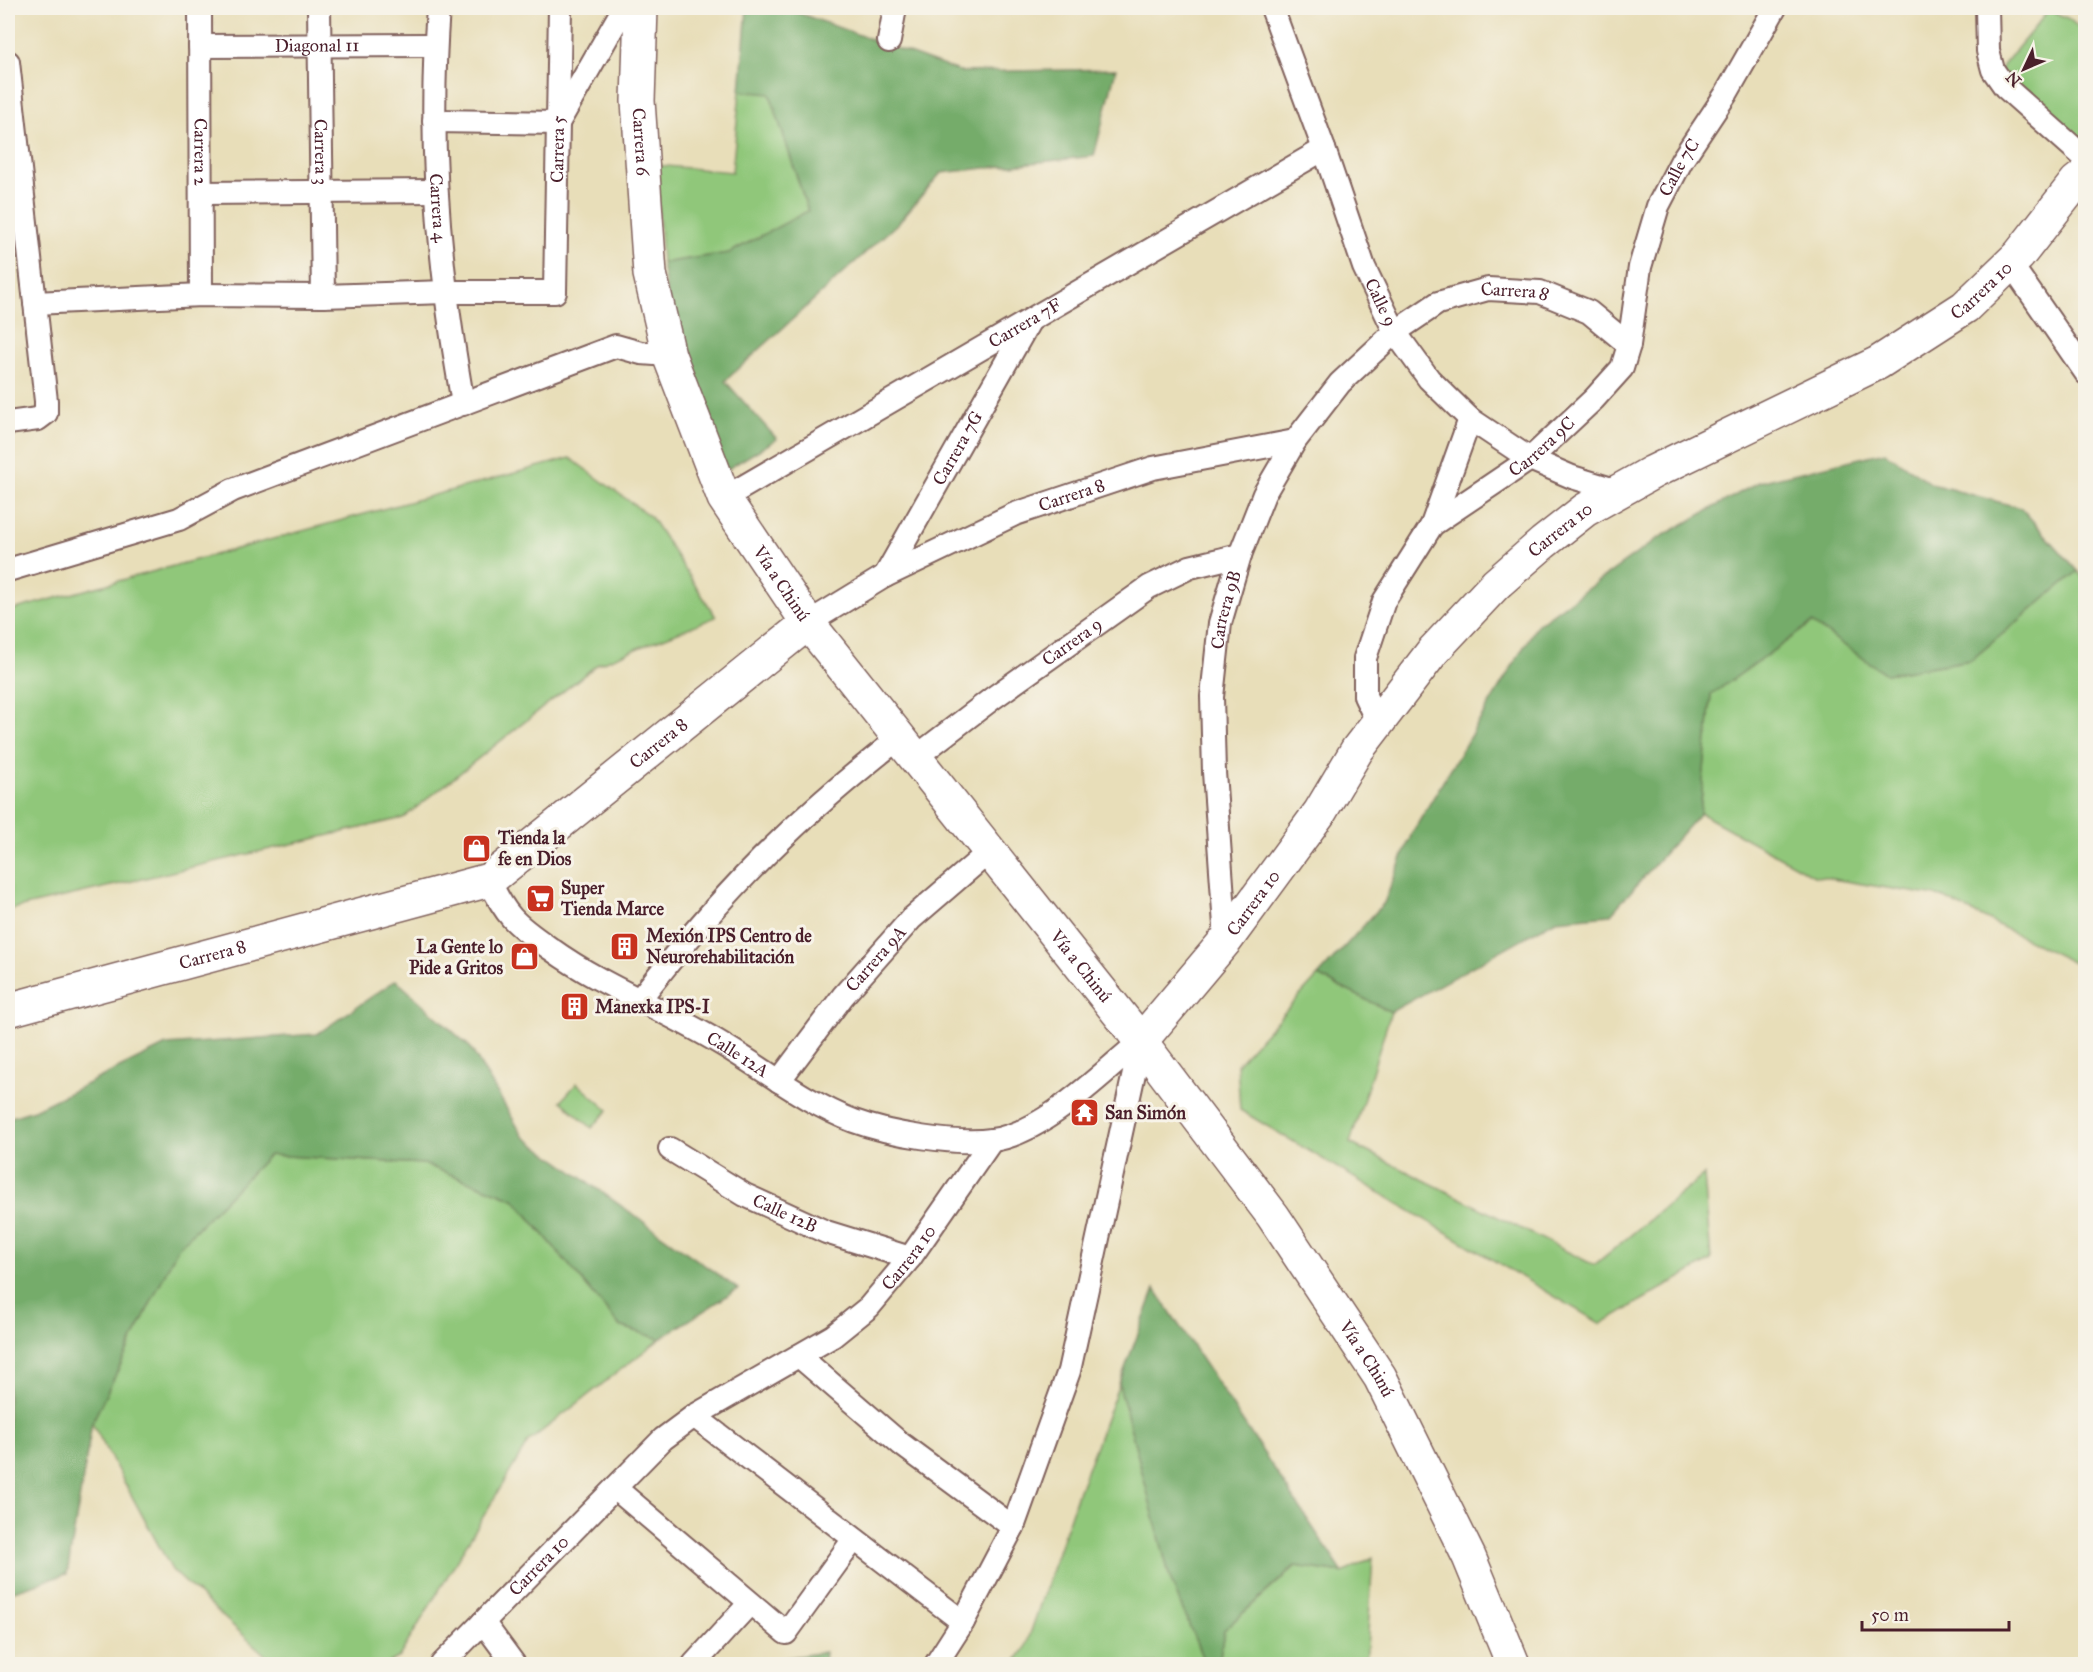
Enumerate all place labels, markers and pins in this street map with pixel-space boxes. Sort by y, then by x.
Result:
place label: Tienda la fe en Dios [497,827,572,870]
shop icon: Tienda la fe en Dios [461,832,493,864]
place label: Super Tienda Marce [560,877,664,920]
supermarket icon: Super Tienda Marce [524,882,556,914]
place label: Mexión IPS Centro de Neurorehabilitación [646,925,812,968]
building icon: Mexión IPS Centro de Neurorehabilitación [609,930,641,962]
place label: La Gente lo Pide a Gritos [409,936,503,979]
shop icon: La Gente lo Pide a Gritos [508,941,540,973]
building icon: Manexka IPS-I [558,991,590,1023]
place label: Manexka IPS-I [595,996,710,1018]
temple icon: San Simón [1068,1097,1100,1129]
place label: San Simón [1105,1102,1186,1124]

